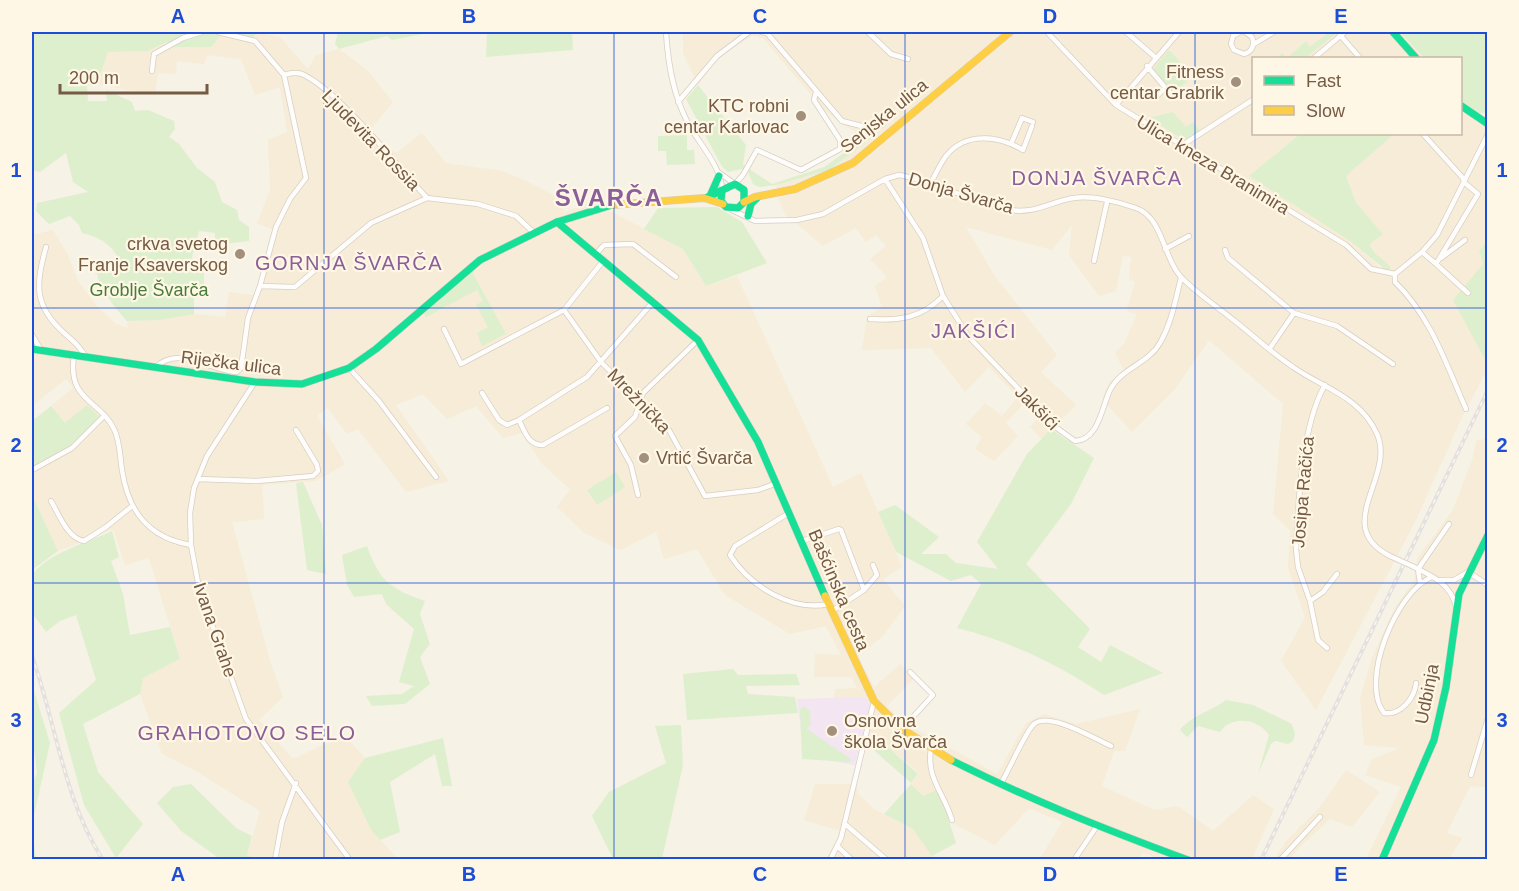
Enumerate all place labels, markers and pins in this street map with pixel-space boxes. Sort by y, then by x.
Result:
place label: Fitness centar Grabrik [1110,62,1225,103]
marker: Fitness centar Grabrik [1229,75,1243,89]
place label: KTC robni centar Karlovac [664,96,789,137]
marker: KTC robni centar Karlovac [794,109,808,123]
place label: crkva svetog Franje Ksaverskog [78,234,228,275]
marker: crkva svetog Franje Ksaverskog [233,247,247,261]
place label: Vrtić Švarča [656,447,753,468]
marker: Vrtić Švarča [637,451,651,465]
place label: Osnovna škola Švarča [844,711,948,752]
marker: Osnovna škola Švarča [825,724,839,738]

